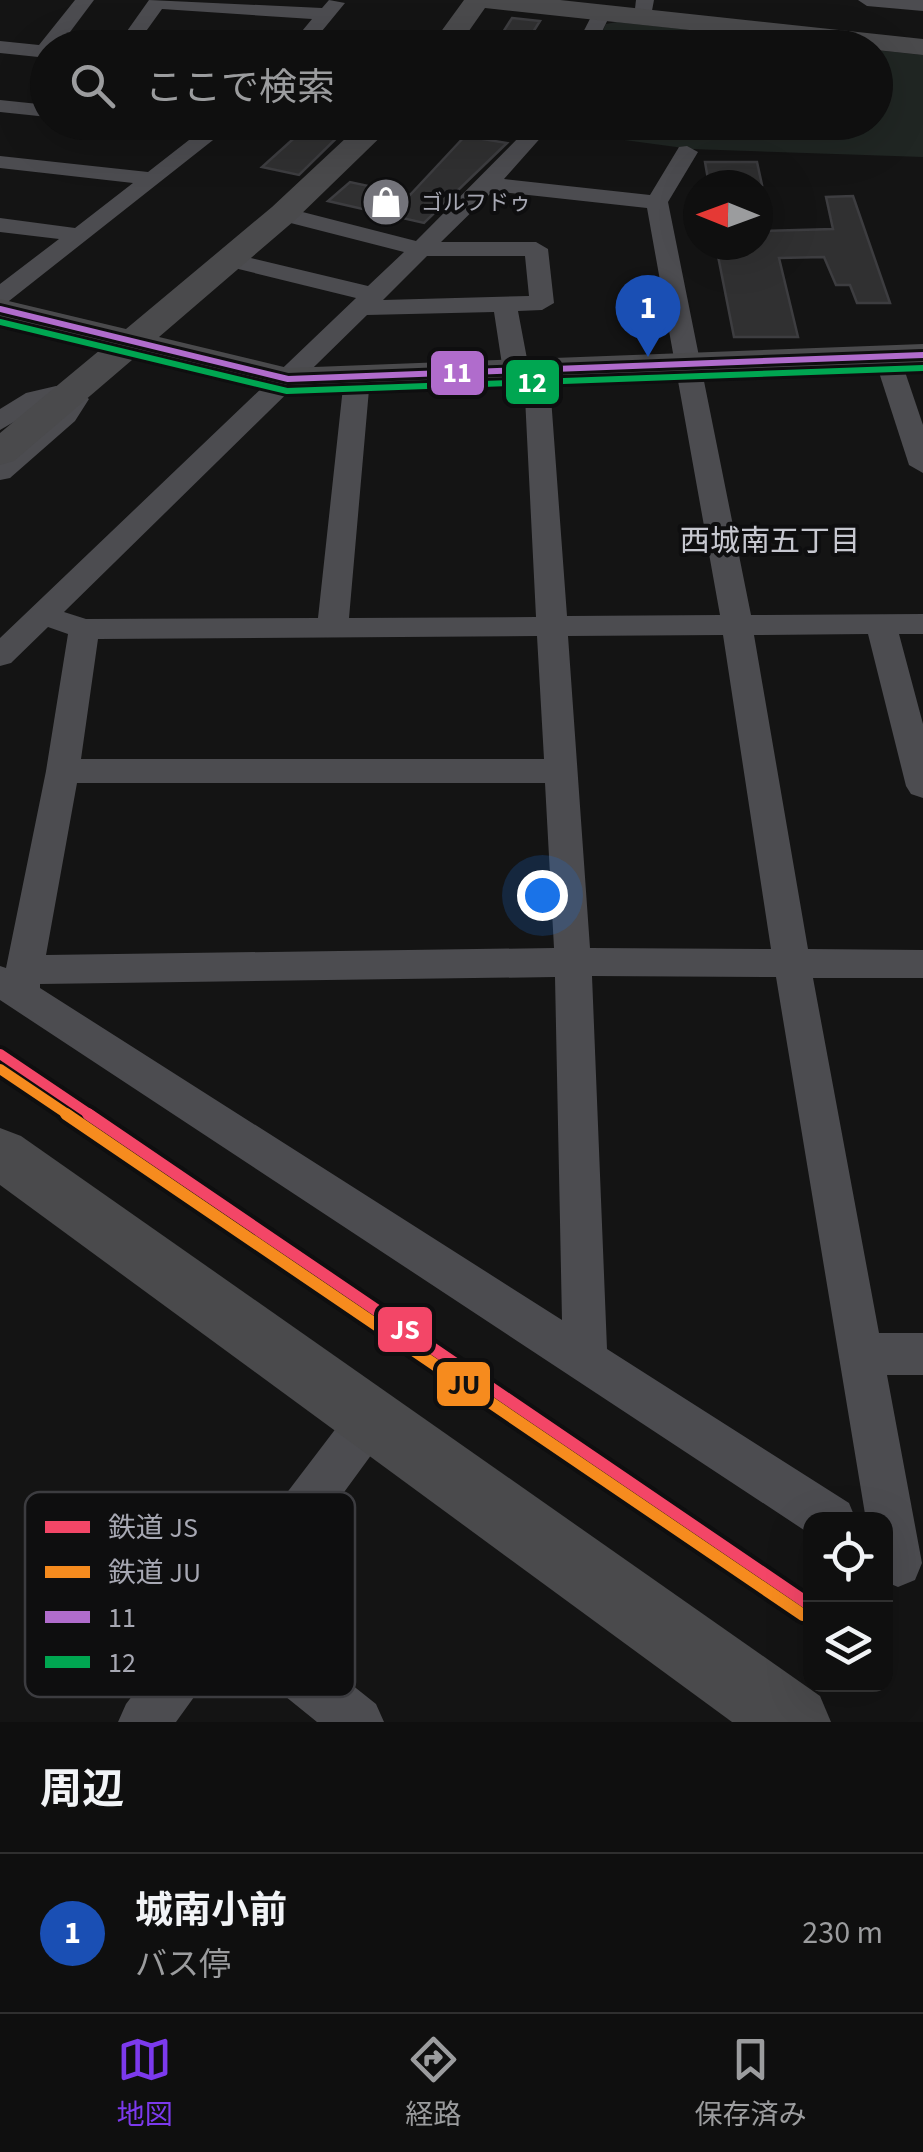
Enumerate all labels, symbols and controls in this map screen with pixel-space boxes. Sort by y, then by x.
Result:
search box [30,30,893,140]
icon: search [65,58,120,113]
text: ここで検索 [145,61,335,115]
north arrow [683,170,773,260]
shop icon: ゴルフドゥ [360,176,412,228]
place label: ゴルフドゥ [421,187,531,219]
pin: 1 [616,274,680,357]
line badge: 11 [429,349,486,397]
text: 11 [442,353,472,393]
line badge: 12 [504,358,561,406]
text: 12 [517,363,547,403]
district label: 西城南五丁目 [680,520,860,563]
your location [517,870,568,921]
line badge: JS [376,1305,434,1354]
text: JS [390,1310,420,1350]
line badge: JU [435,1360,492,1408]
text: JU [448,1365,480,1405]
legend [25,1492,355,1697]
text: 鉄道 JS [108,1508,198,1548]
map controls [803,1512,893,1692]
button: locate [803,1512,893,1602]
text: 鉄道 JU [108,1553,201,1593]
text: 11 [108,1598,136,1638]
button: layers [803,1602,893,1692]
text: 12 [108,1643,136,1683]
text: 周辺 [40,1760,124,1820]
text: 城南小前 [135,1884,287,1938]
text: 1 [64,1910,81,1956]
text: 230 m [802,1910,883,1956]
text: バス停 [135,1942,231,1988]
tab: 地図 [116,2032,173,2135]
tab: 経路 [405,2032,462,2135]
tab: 保存済み [694,2032,807,2135]

